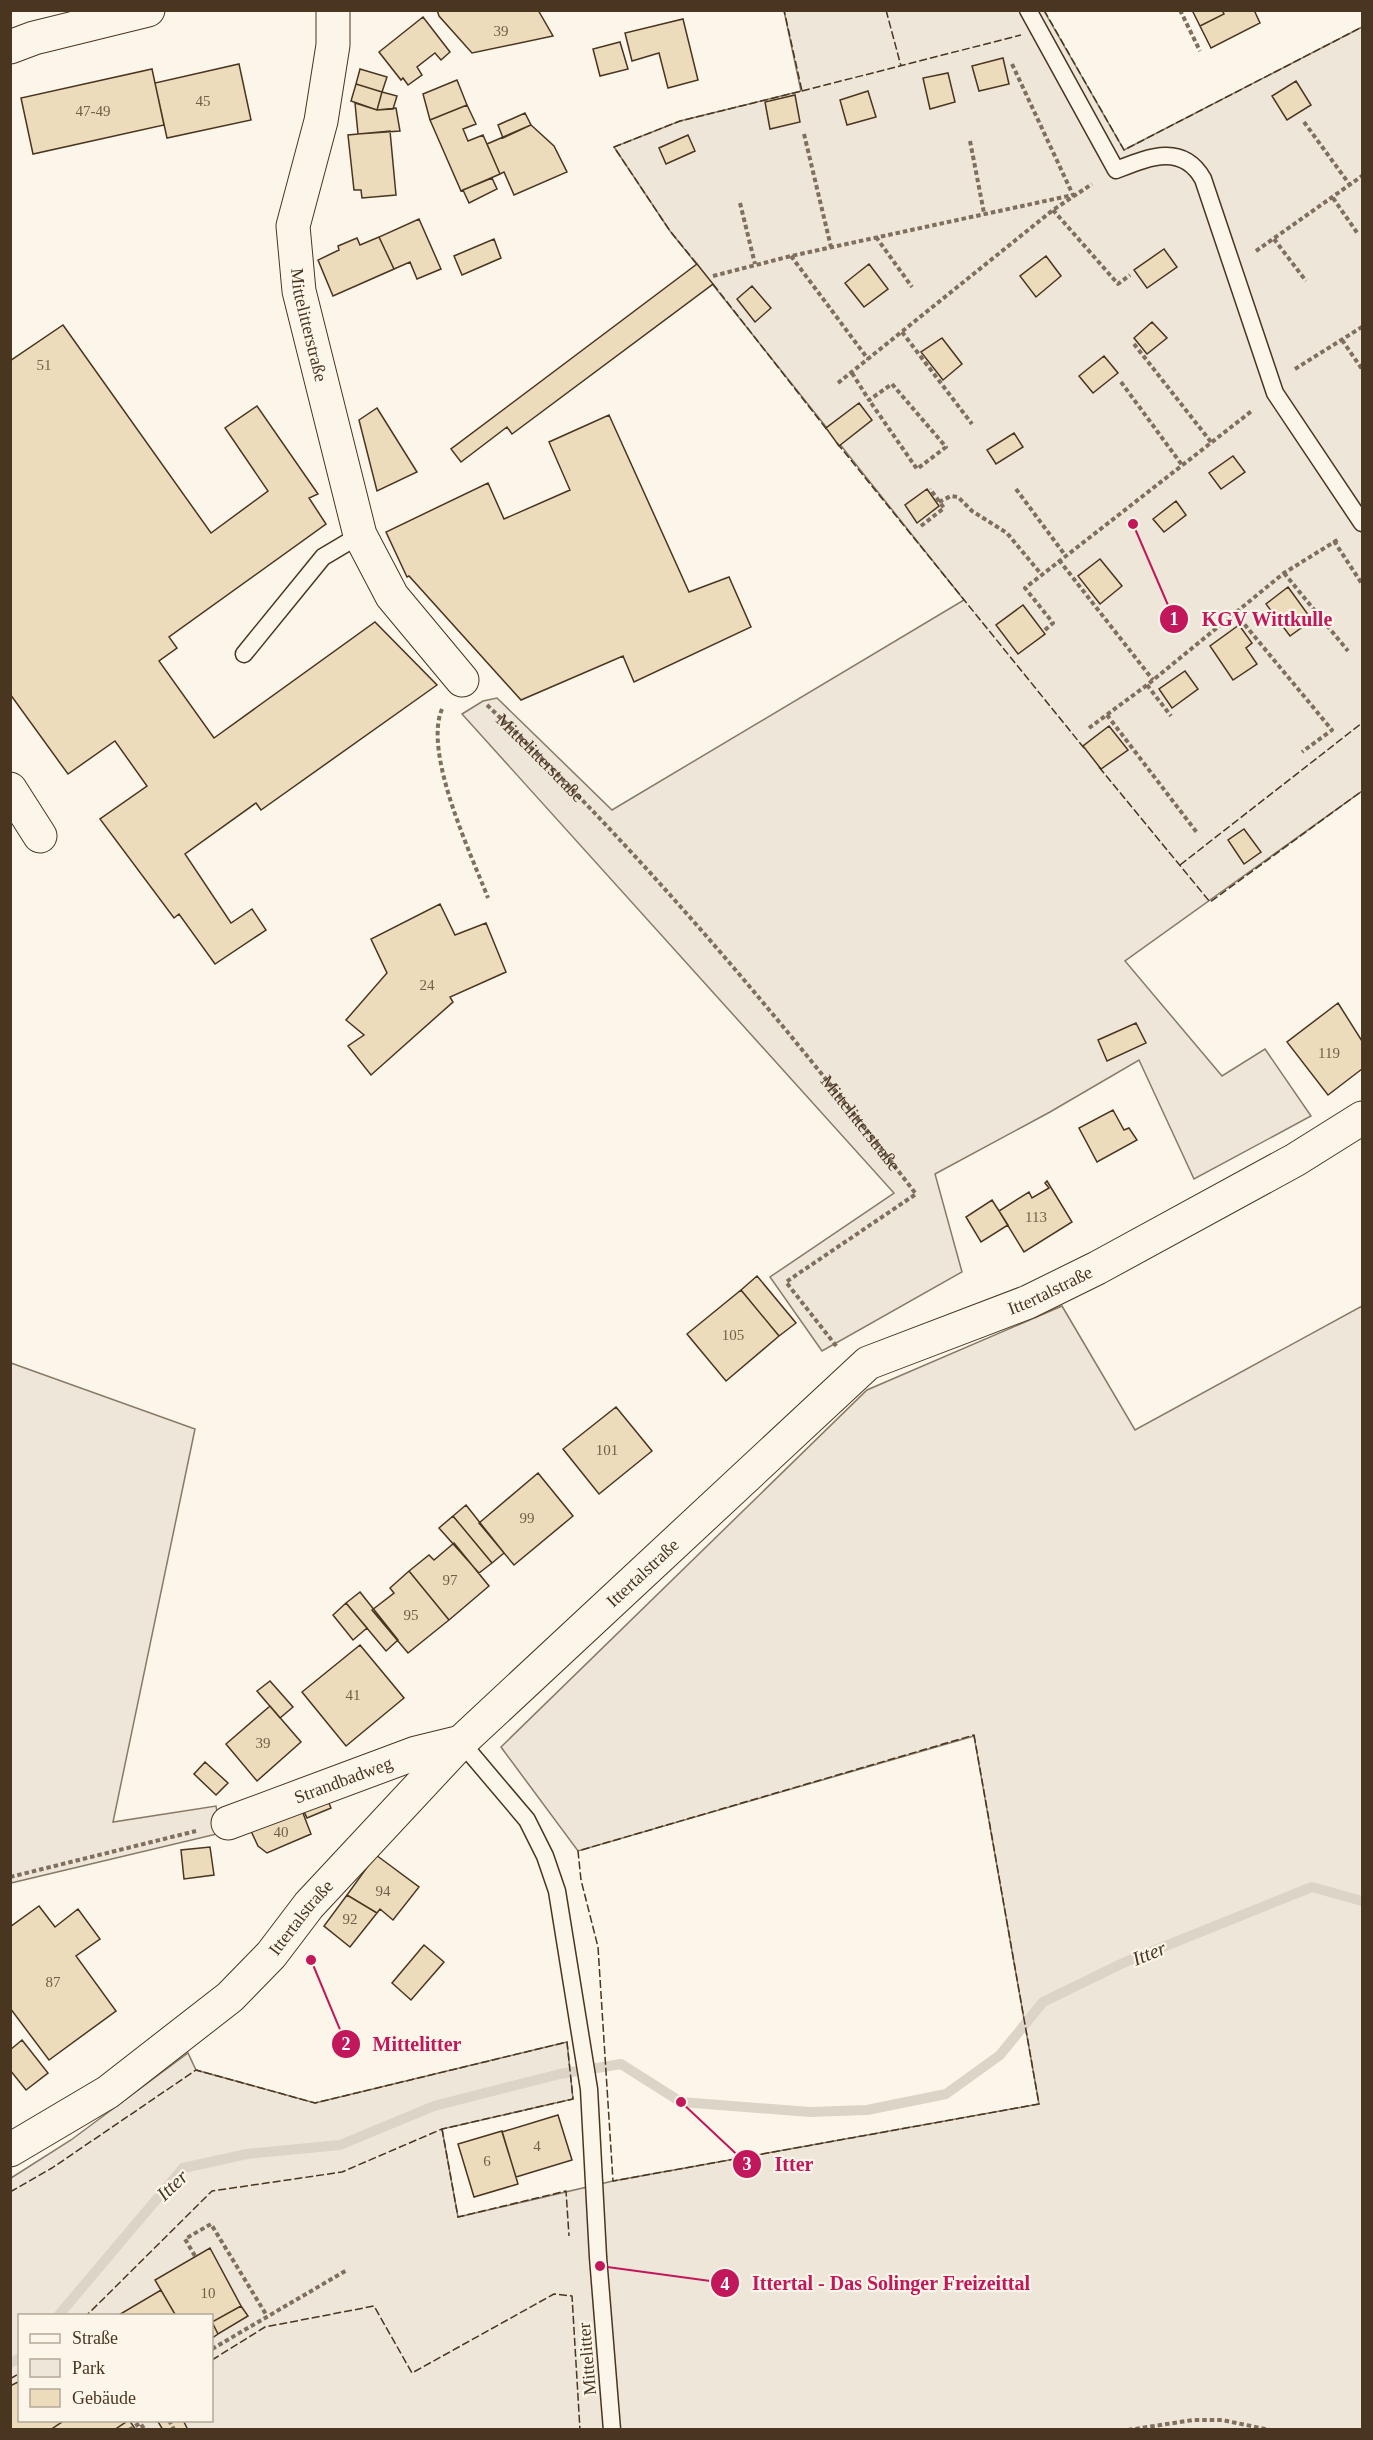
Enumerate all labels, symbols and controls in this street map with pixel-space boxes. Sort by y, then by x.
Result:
house number: 39 [494,23,509,39]
house number: 45 [196,93,211,109]
house number: 47-49 [76,103,111,119]
street label: Mittelitterstraße [287,267,331,384]
house number: 51 [37,357,52,373]
callout: KGV Wittkulle [1159,600,1345,638]
text: KGV Wittkulle [1202,608,1332,630]
text: 1 [1170,609,1179,629]
street label: Mittelitterstraße [492,710,588,806]
house number: 24 [420,977,435,993]
house number: 119 [1318,1045,1340,1061]
street label: Mittelitterstraße [817,1071,904,1175]
house number: 113 [1025,1209,1047,1225]
street label: Ittertalstraße [1005,1262,1095,1319]
house number: 105 [722,1327,744,1343]
house number: 101 [596,1442,618,1458]
house number: 99 [520,1510,535,1526]
street label: Ittertalstraße [602,1535,683,1611]
house number: 97 [443,1572,458,1588]
house number: 95 [404,1607,419,1623]
house number: 41 [346,1687,361,1703]
house number: 39 [256,1735,271,1751]
street label: Strandbadweg [292,1753,395,1807]
house number: 40 [274,1824,289,1840]
street label: Ittertalstraße [264,1876,337,1959]
house number: 94 [376,1883,391,1899]
house number: 92 [343,1911,358,1927]
water label: Itter [1128,1936,1169,1970]
house number: 87 [46,1974,61,1990]
callout: Mittelitter [331,2025,474,2063]
text: Mittelitter [373,2033,462,2055]
text: 2 [342,2034,351,2054]
house number: 4 [533,2138,541,2154]
callout: Itter [732,2145,825,2183]
house number: 6 [483,2153,491,2169]
text: Itter [775,2153,814,2175]
text: 3 [743,2154,752,2174]
water label: Itter [151,2165,192,2206]
callout: Ittertal - Das Solinger Freizeittal [710,2264,1043,2302]
text: Ittertal - Das Solinger Freizeittal [752,2272,1030,2295]
text: 4 [721,2274,730,2294]
house number: 10 [201,2285,216,2301]
legend [18,2314,213,2422]
street label: Mittelitter [574,2322,600,2396]
text: Straße [72,2328,118,2348]
text: Park [72,2358,105,2378]
text: Gebäude [72,2388,136,2408]

